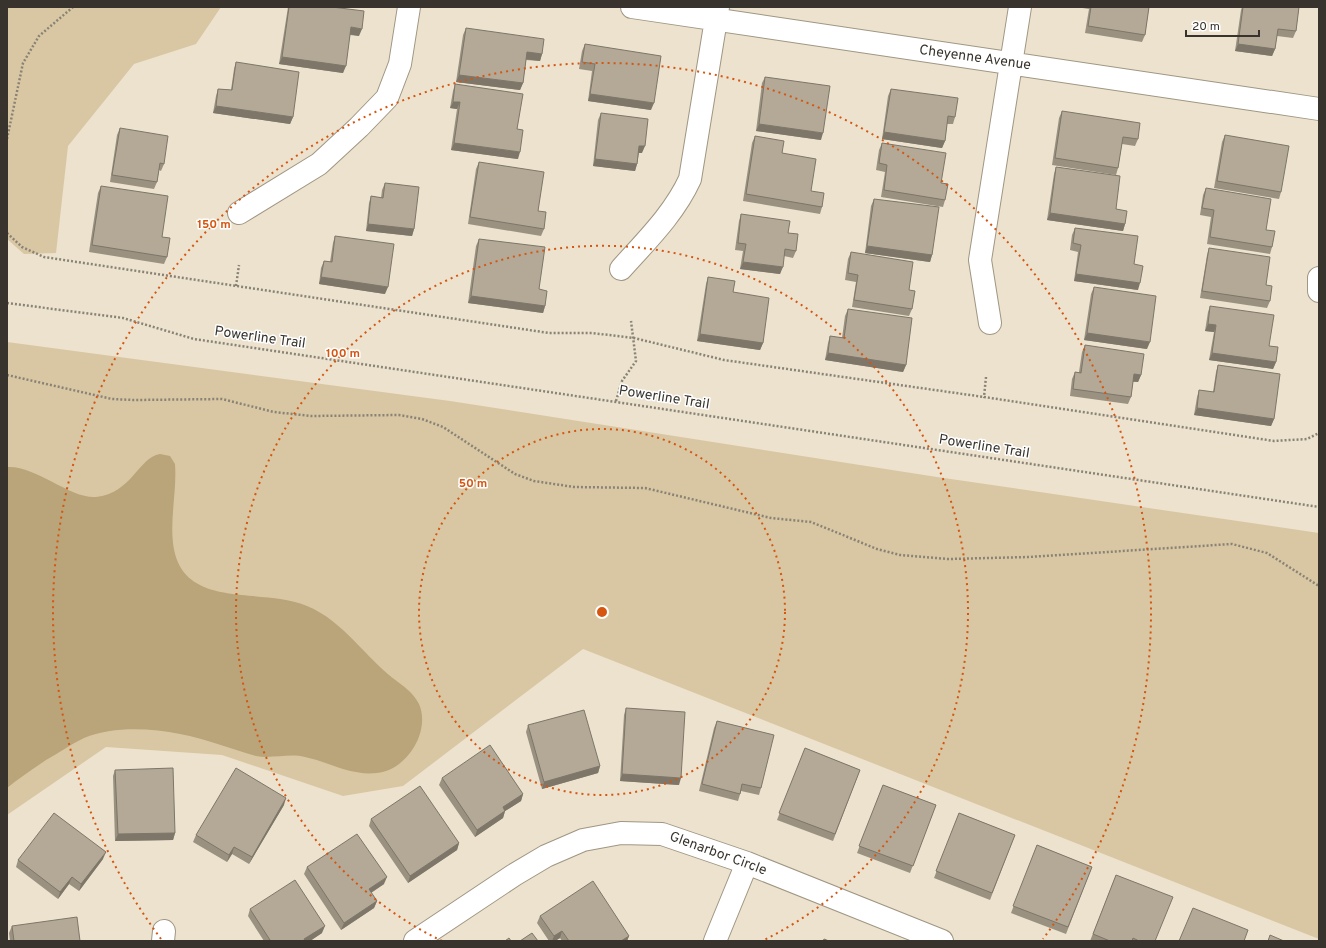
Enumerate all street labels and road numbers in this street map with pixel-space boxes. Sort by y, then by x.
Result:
street label: Cheyenne Avenue [918,42,1032,74]
street label: Powerline Trail [213,323,307,353]
street label: Powerline Trail [617,382,711,414]
street label: Powerline Trail [937,431,1031,463]
street label: Glenarbor Circle [667,829,769,879]

